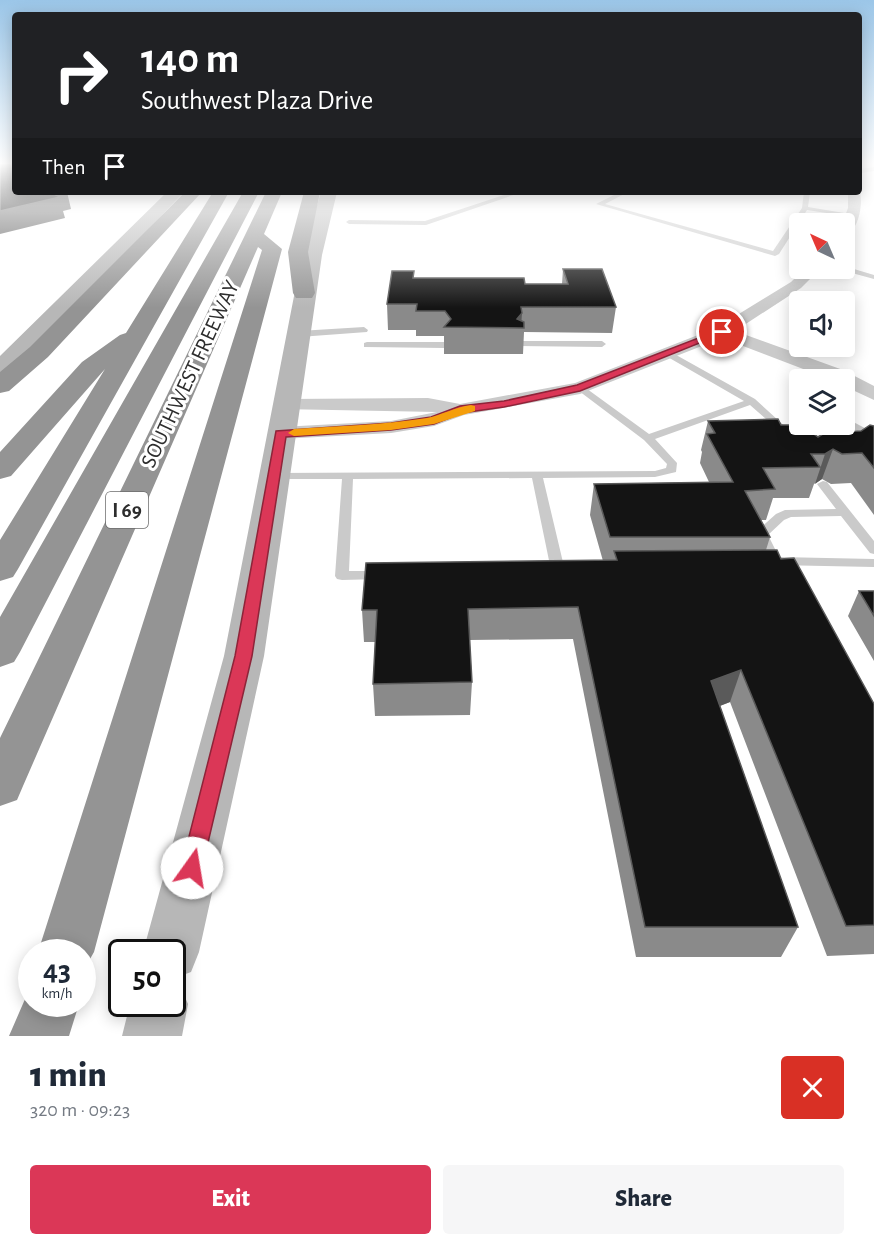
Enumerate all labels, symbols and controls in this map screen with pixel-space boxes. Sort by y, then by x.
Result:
icon: right [42,36,120,114]
text: 140 m [141,38,239,80]
text: Southwest Plaza Drive [141,87,373,114]
icon: arrive [98,150,131,183]
text: Then [42,156,86,178]
north arrow [789,213,855,279]
map controls [789,213,855,435]
street label: SOUTHWEST FREEWAY [137,277,243,471]
button: sound [789,291,855,357]
pin [696,306,747,357]
icon: arrive [705,315,738,348]
button: layers [789,369,855,435]
road number: I 69 [106,492,148,528]
position arrow [160,836,224,900]
speed limit sign: 50 [108,939,186,1017]
text: 43 [43,956,71,986]
text: km/h [42,986,72,1001]
button: close [781,1056,844,1119]
text: 1 min [30,1057,107,1093]
text: 320 m · 09:23 [30,1100,130,1120]
button: Exit [30,1165,431,1234]
button: Share [443,1165,844,1234]

